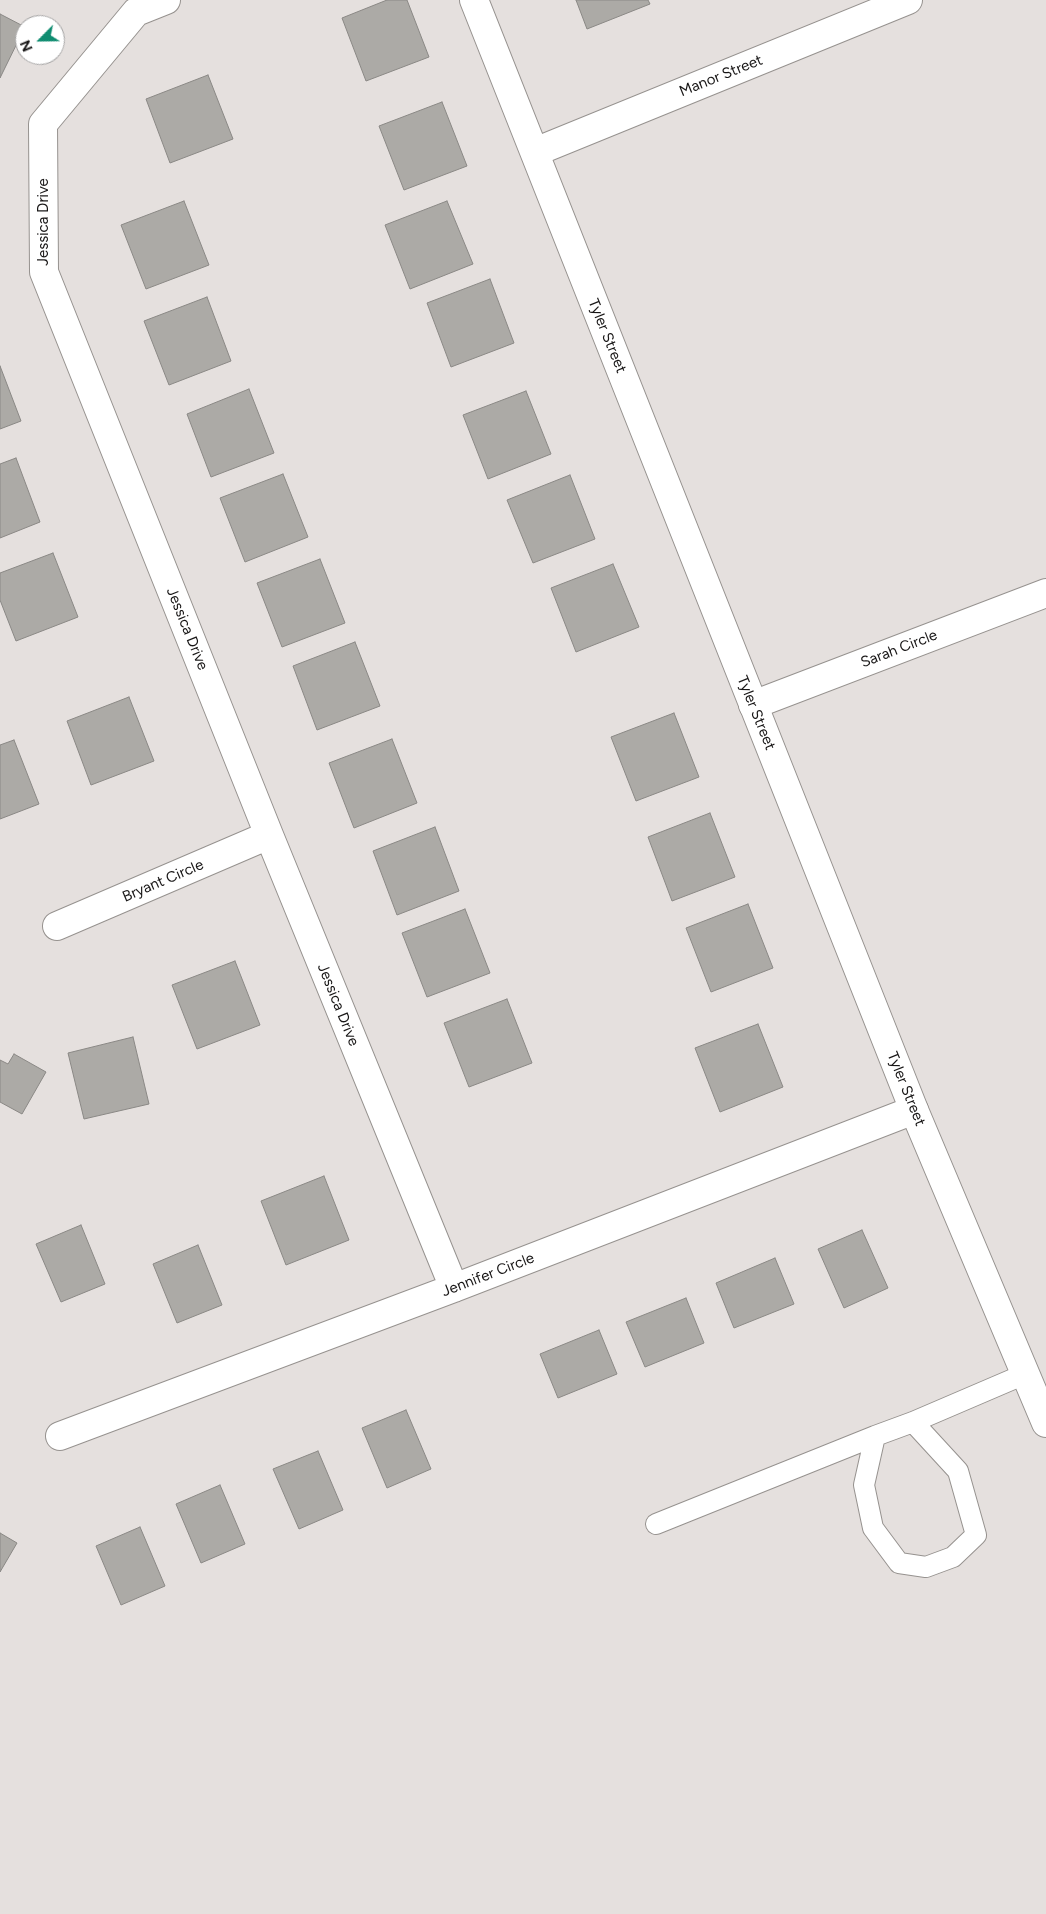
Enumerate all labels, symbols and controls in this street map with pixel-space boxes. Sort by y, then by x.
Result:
north arrow [15,15,65,65]
text: N [17,37,37,54]
street label: Manor Street [677,51,765,101]
street label: Jessica Drive [35,178,53,266]
street label: Tyler Street [584,296,630,376]
street label: Jessica Drive [162,585,212,673]
street label: Sarah Circle [858,626,940,672]
street label: Tyler Street [733,673,779,753]
street label: Bryant Circle [120,856,206,906]
street label: Jessica Drive [313,961,363,1049]
street label: Tyler Street [883,1049,929,1129]
street label: Jennifer Circle [439,1249,537,1301]

